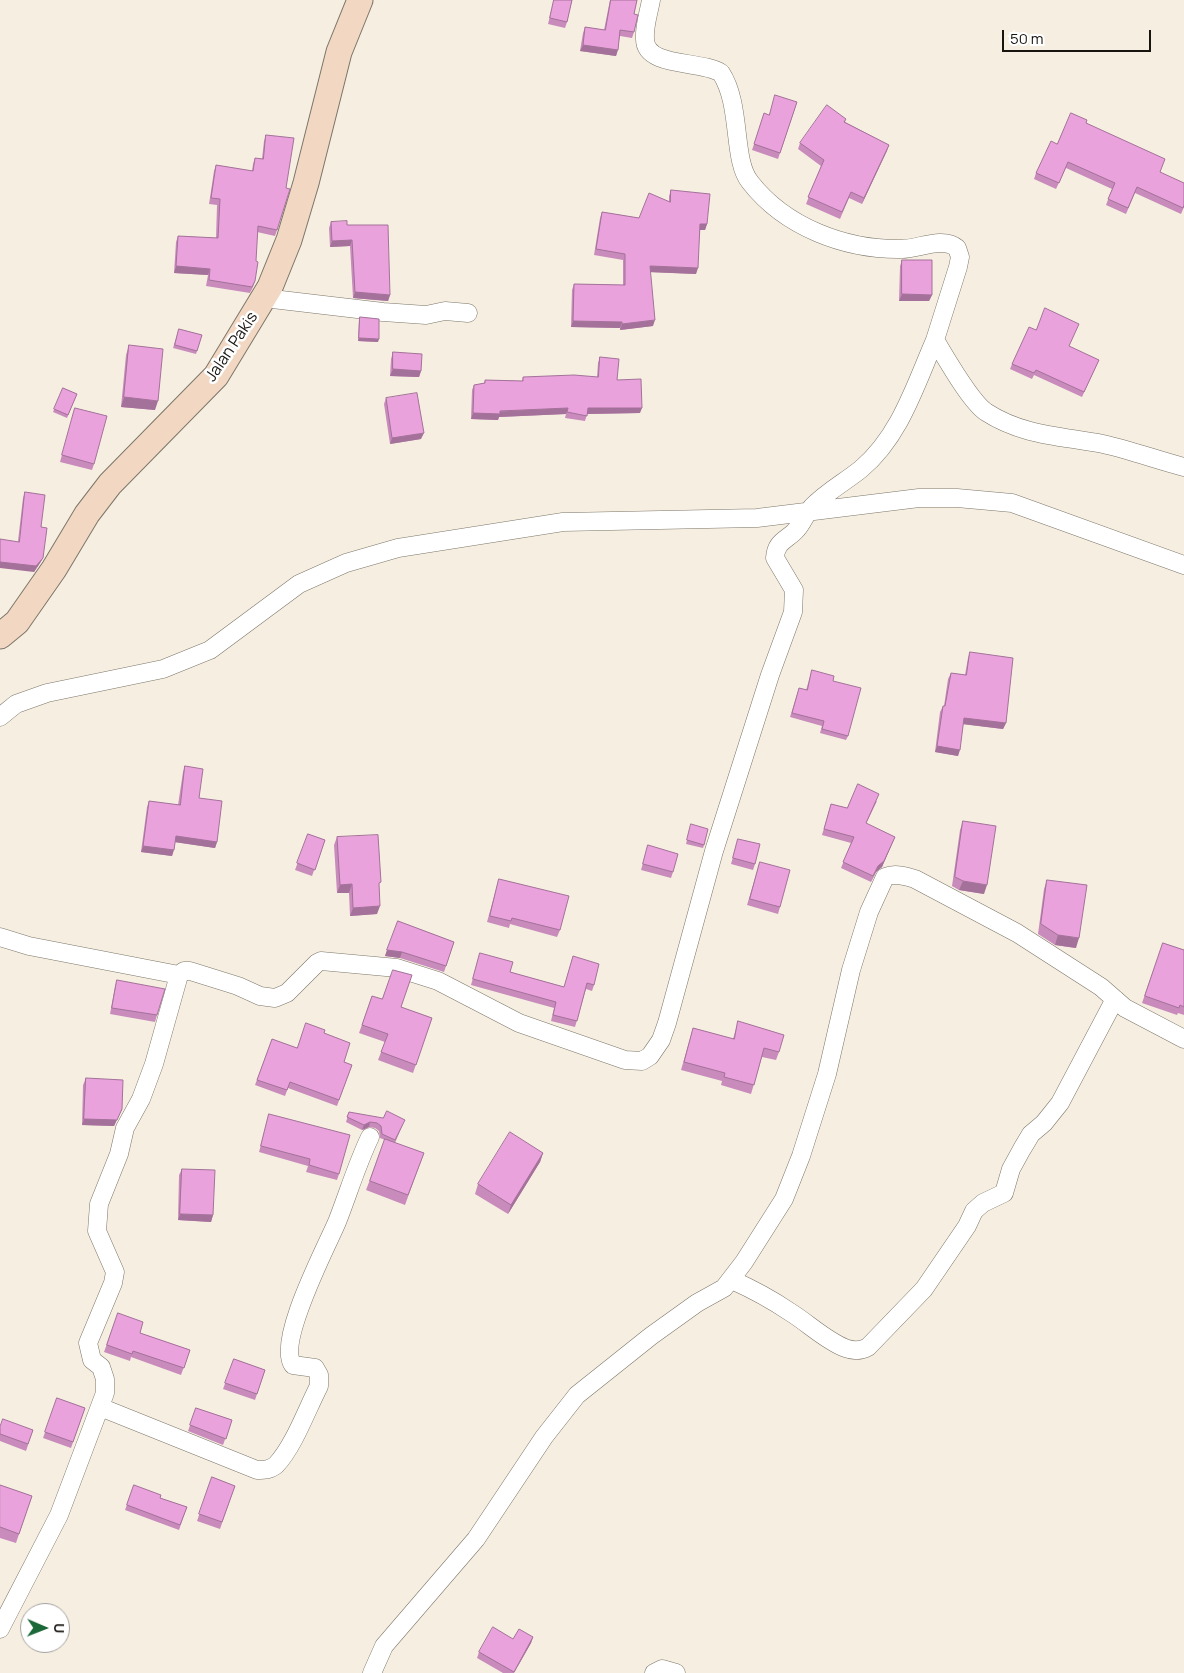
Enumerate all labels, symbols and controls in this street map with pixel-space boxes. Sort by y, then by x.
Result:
scale bar [1004,20,1153,52]
text: 50 m [1010,28,1044,49]
street label: Jalan Pakis [202,309,262,385]
north arrow [20,1603,70,1653]
text: U [50,1623,69,1633]

